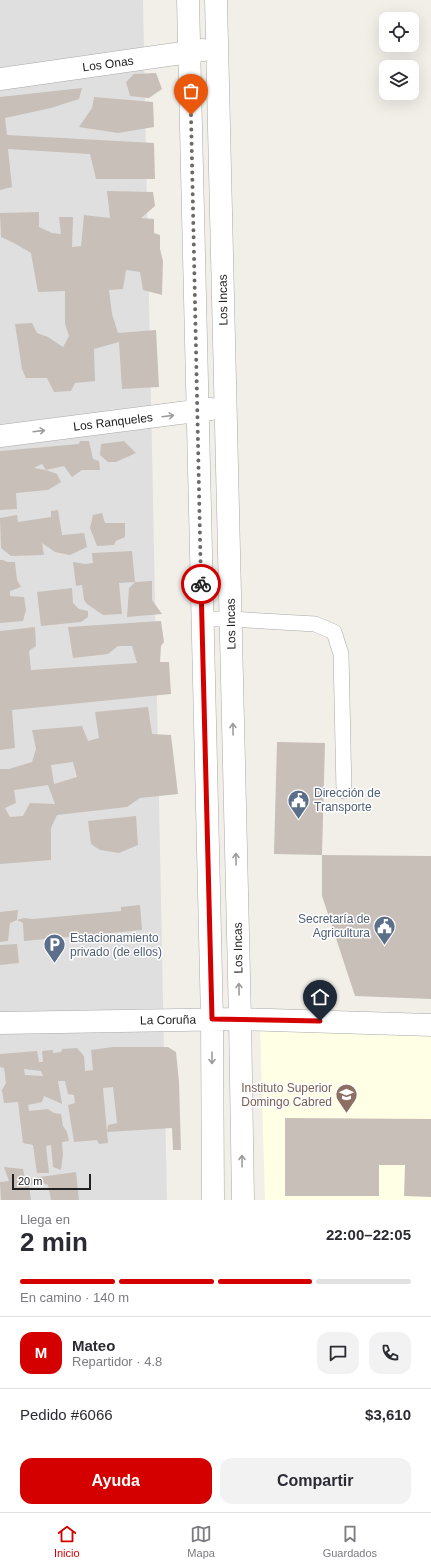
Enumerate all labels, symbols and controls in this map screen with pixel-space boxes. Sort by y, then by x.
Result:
map controls [379,12,419,100]
button: locate [379,12,419,52]
street label: Los Onas [82,53,134,75]
button: layers [379,60,419,100]
pin [174,74,208,115]
icon: bag [180,80,202,102]
street label: Los Incas [216,274,230,326]
street label: Los Ranqueles [72,410,154,434]
one-way arrow [161,412,174,419]
one-way arrow [32,427,45,435]
courier [181,564,221,604]
icon: bike [190,573,212,595]
street label: Los Incas [224,598,238,650]
one-way arrow [229,723,237,736]
place label: Dirección de Transporte [314,786,381,814]
public building icon: Dirección de Transporte [286,787,312,820]
one-way arrow [232,853,240,866]
place label: Secretaría de Agricultura [298,912,370,940]
public building icon: Secretaría de Agricultura [372,913,398,946]
street label: Los Incas [231,922,245,974]
place label: Estacionamiento privado (de ellos) [70,931,162,959]
parking icon: Estacionamiento privado (de ellos) [41,932,67,965]
pin [303,980,337,1021]
one-way arrow [235,983,243,996]
icon: home [309,986,331,1008]
street label: La Coruña [140,1013,196,1027]
one-way arrow [208,1051,216,1064]
place label: Instituto Superior Domingo Cabred [241,1081,332,1109]
school or university icon: Instituto Superior Domingo Cabred [334,1082,360,1115]
one-way arrow [238,1155,246,1168]
scale bar [12,1172,91,1191]
text: 20 m [18,1175,42,1187]
text: Llega en [20,1212,70,1227]
text: 22:00–22:05 [326,1226,411,1243]
text: 2 min [20,1227,88,1257]
text: En camino · 140 m [20,1290,129,1305]
button: chat [317,1332,359,1374]
button: phone [369,1332,411,1374]
text: Mateo [72,1337,115,1354]
text: M [35,1344,47,1361]
text: Repartidor · 4.8 [72,1354,162,1369]
text: Pedido #6066 [20,1406,113,1423]
text: $3,610 [365,1406,411,1423]
button: Ayuda [20,1458,212,1504]
button: Compartir [220,1458,411,1504]
tab: Inicio [54,1523,80,1559]
tab: Mapa [187,1523,215,1559]
tab: Guardados [323,1523,377,1559]

